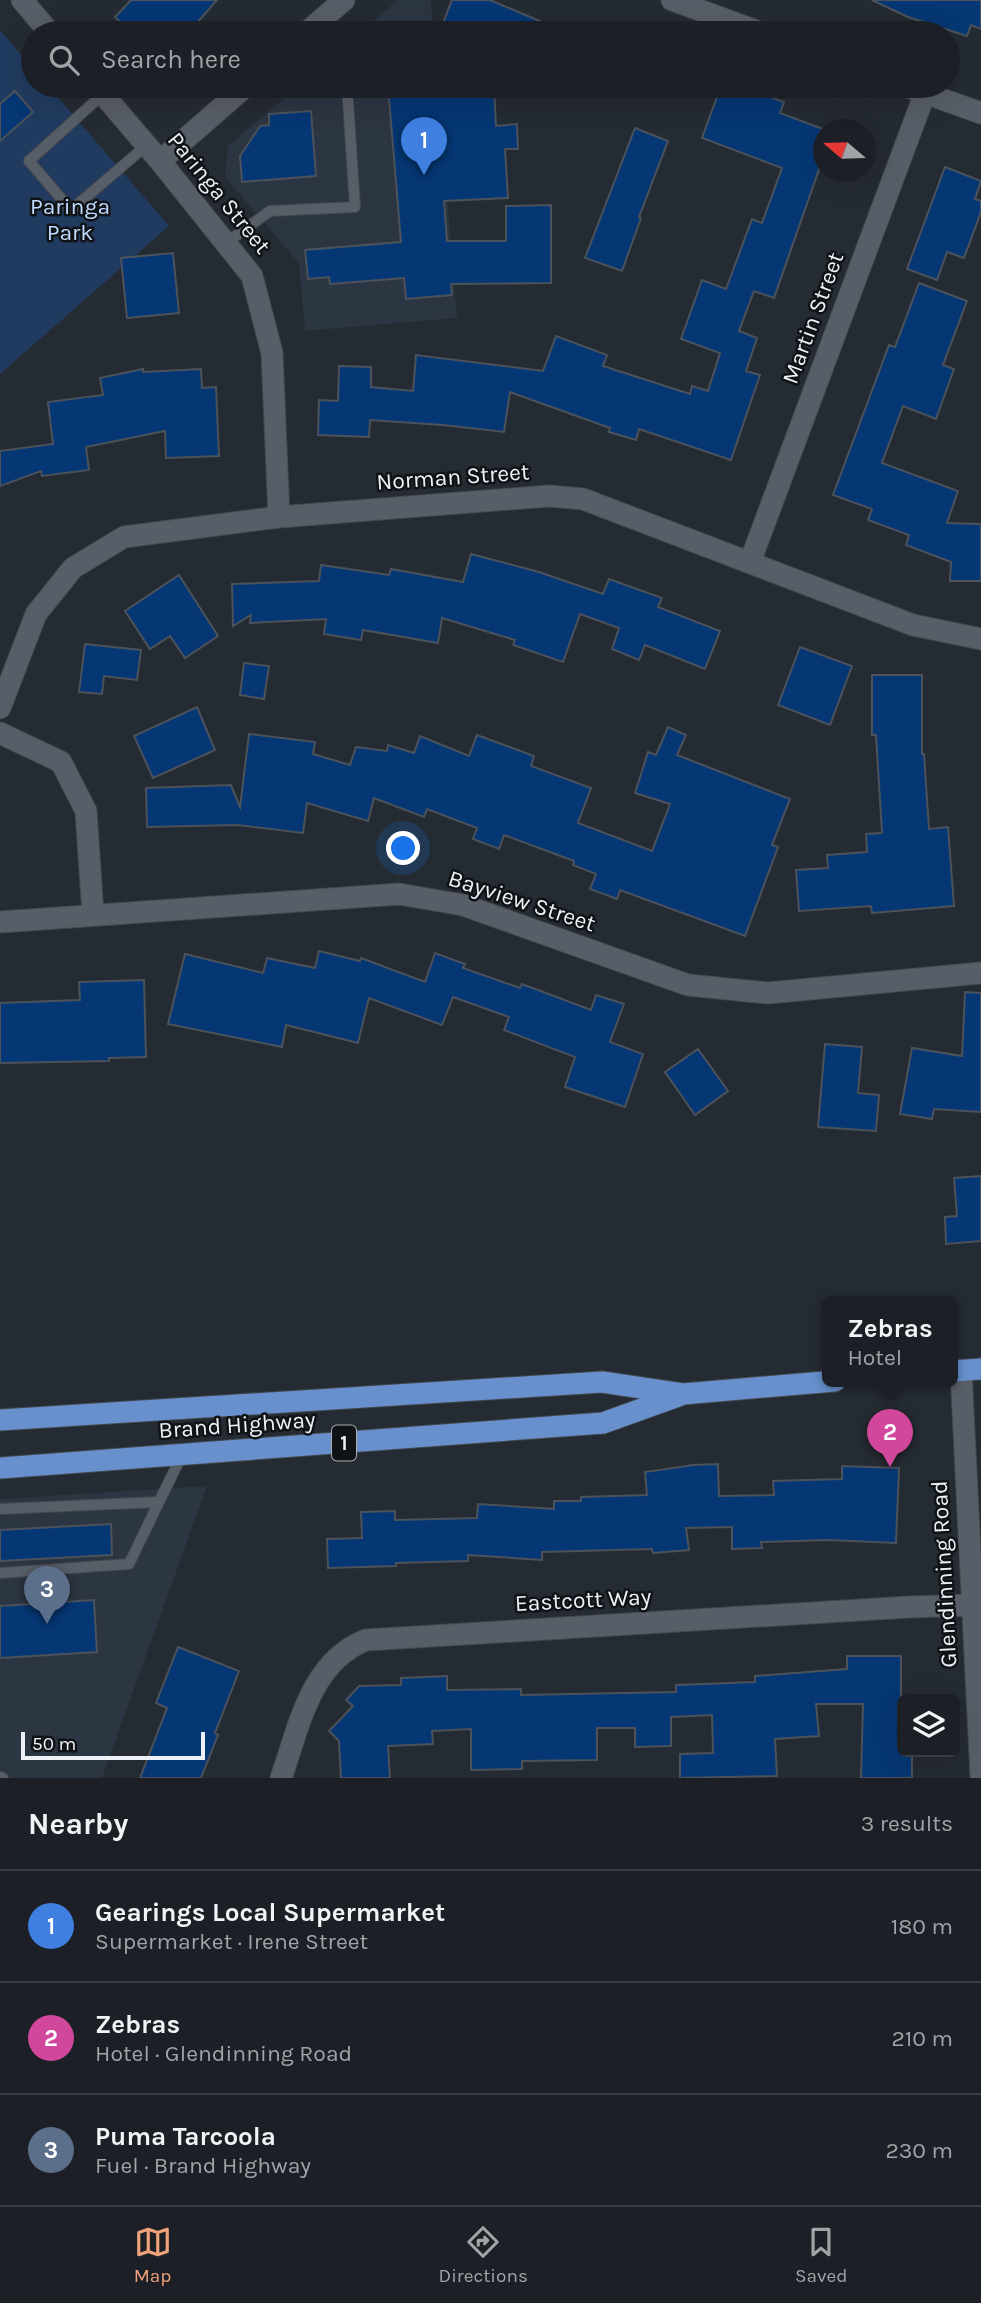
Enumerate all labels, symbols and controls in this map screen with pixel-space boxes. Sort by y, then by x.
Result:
search box [21,21,960,98]
icon: search [45,41,83,79]
text: Search here [101,44,241,75]
pin: 1 [401,117,447,175]
north arrow [813,119,876,182]
street label: Paringa Street [162,127,276,260]
park label: Paringa Park [30,193,110,246]
street label: Martin Street [777,248,849,388]
street label: Norman Street [376,458,531,496]
your location [386,831,420,865]
street label: Bayview Street [445,864,599,938]
popup [822,1296,958,1387]
text: Zebras [847,1313,933,1344]
text: Hotel [847,1344,902,1371]
street label: Brand Highway [158,1406,317,1444]
pin: 2 [867,1409,913,1467]
road number: 1 [332,1426,356,1460]
street label: Glendinning Road [926,1480,962,1668]
pin: 3 [24,1566,70,1624]
street label: Eastcott Way [514,1583,652,1617]
map controls [897,1694,960,1757]
button: layers [897,1694,960,1757]
scale bar [21,1729,205,1761]
text: 50 m [32,1733,76,1755]
text: Nearby [28,1806,128,1842]
text: 3 results [861,1810,953,1837]
text: Gearings Local Supermarket [95,1897,445,1928]
text: 1 [47,1913,55,1940]
text: 180 m [891,1913,953,1940]
text: Supermarket · Irene Street [95,1928,368,1955]
text: Zebras [95,2009,180,2040]
text: 2 [44,2025,58,2052]
text: 210 m [891,2025,953,2052]
text: Hotel · Glendinning Road [95,2040,352,2067]
text: Puma Tarcoola [95,2121,276,2152]
text: 3 [44,2137,58,2164]
text: 230 m [885,2137,953,2164]
text: Fuel · Brand Highway [95,2152,311,2179]
tab: Map [134,2223,172,2287]
tab: Directions [439,2223,528,2287]
tab: Saved [795,2223,847,2287]

